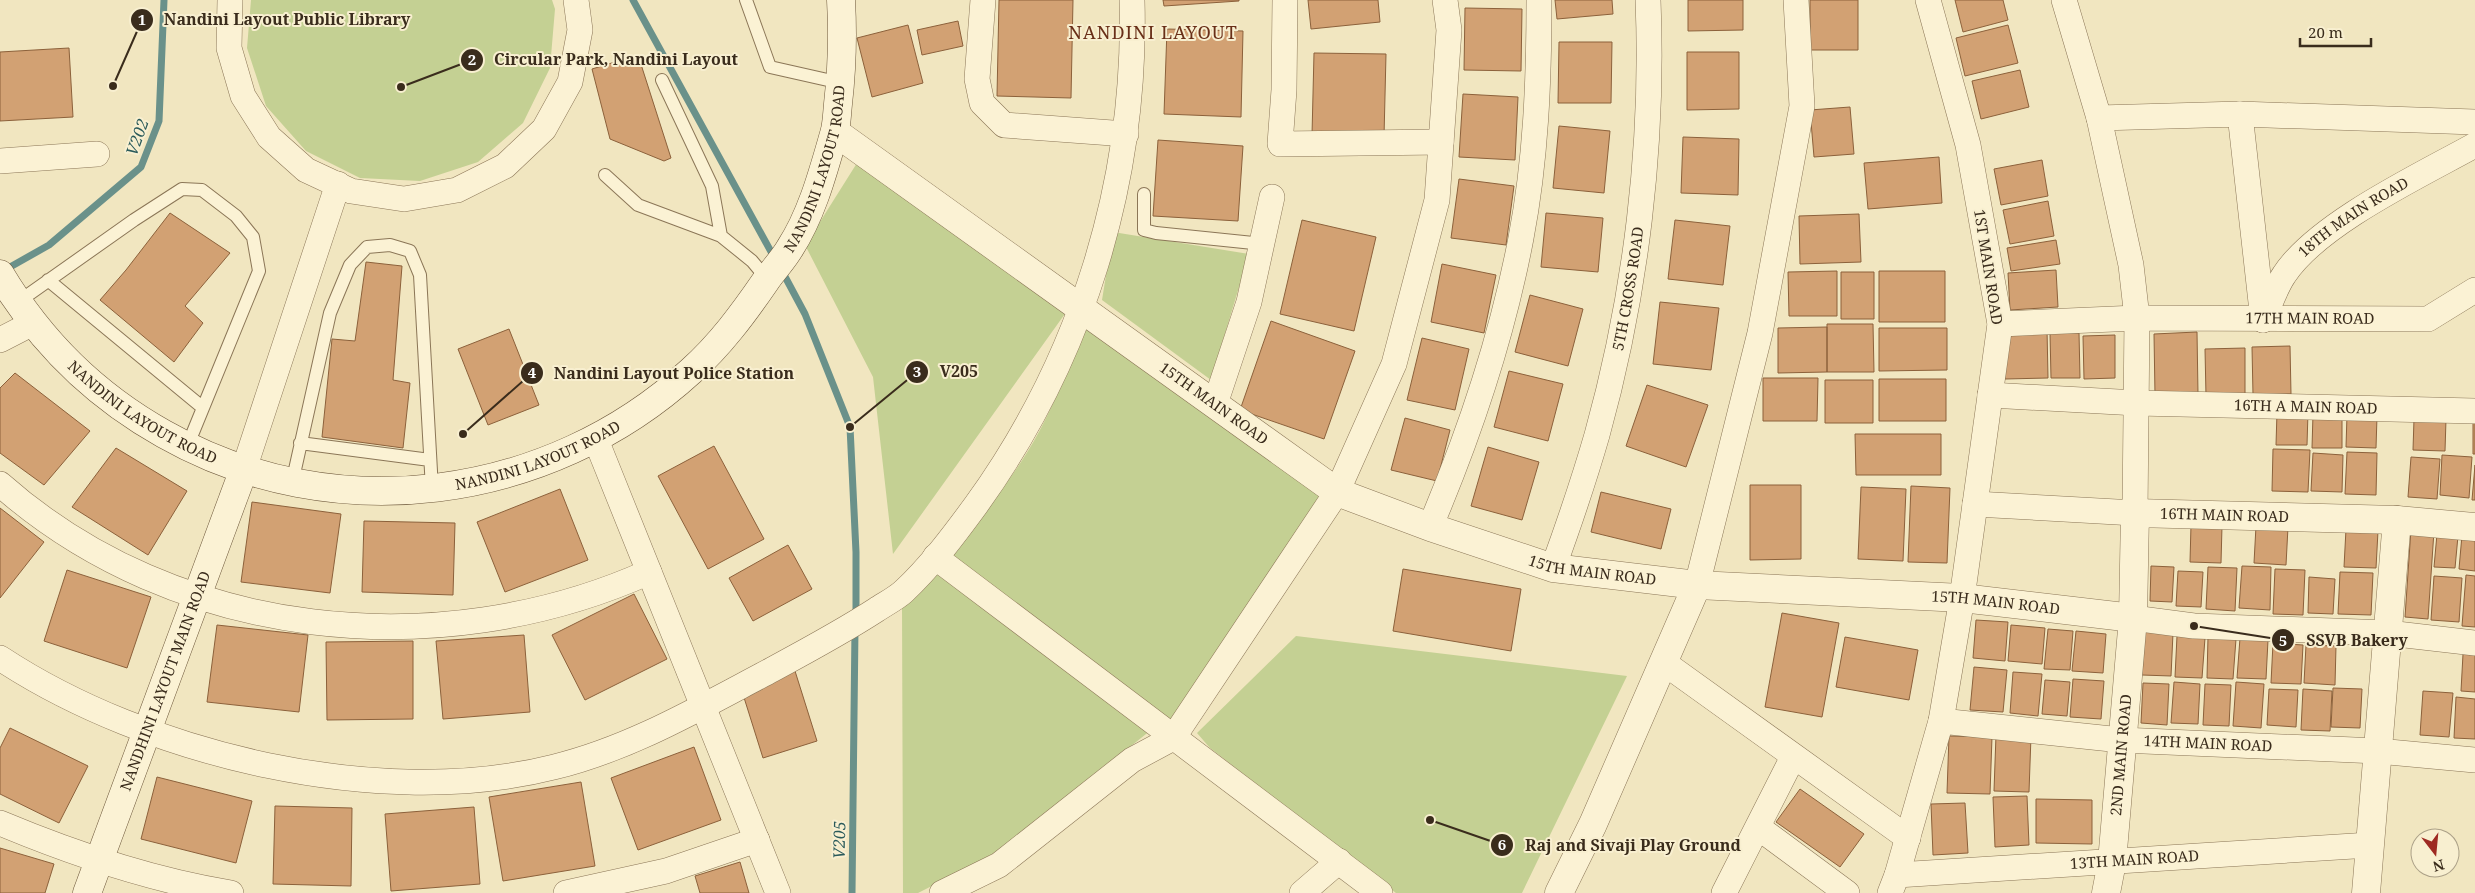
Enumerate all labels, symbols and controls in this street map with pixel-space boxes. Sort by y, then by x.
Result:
callout: Nandini Layout Public Library [129,4,421,35]
text: Nandini Layout Public Library [164,8,411,30]
text: 1 [138,9,146,29]
scale bar [2300,15,2371,47]
district label: NANDINI LAYOUT [1068,20,1238,44]
text: 20 m [2308,22,2343,42]
callout: Circular Park, Nandini Layout [459,44,749,75]
text: Circular Park, Nandini Layout [494,48,739,70]
text: 2 [468,49,476,69]
street label: NANDINI LAYOUT ROAD [779,84,849,256]
water label: V202 [120,116,154,158]
street label: 18TH MAIN ROAD [2293,172,2412,261]
street label: 1ST MAIN ROAD [1970,208,2008,326]
street label: 5TH CROSS ROAD [1607,225,1647,352]
street label: 17TH MAIN ROAD [2245,307,2375,328]
street label: NANDINI LAYOUT ROAD [64,356,221,468]
callout: V205 [905,356,988,387]
street label: 15TH MAIN ROAD [1156,357,1273,449]
callout: Nandini Layout Police Station [519,358,805,389]
text: V205 [940,360,978,382]
text: 3 [913,361,921,381]
text: 4 [528,362,537,382]
text: Nandini Layout Police Station [554,362,795,384]
street label: 16TH A MAIN ROAD [2234,394,2378,418]
street label: NANDINI LAYOUT ROAD [454,415,624,494]
street label: 16TH MAIN ROAD [2160,503,2289,526]
street label: 15TH MAIN ROAD [1526,550,1658,589]
street label: NANDHINI LAYOUT MAIN ROAD [115,568,214,793]
street label: 15TH MAIN ROAD [1931,586,2061,618]
callout: SSVB Bakery [2271,625,2417,656]
text: SSVB Bakery [2306,629,2408,651]
text: 5 [2279,630,2287,650]
street label: 2ND MAIN ROAD [2105,693,2135,817]
street label: 14TH MAIN ROAD [2143,730,2273,755]
water label: V205 [828,821,850,859]
north arrow [2410,828,2460,878]
callout: Raj and Sivaji Play Ground [1490,829,1751,860]
text: 6 [1498,834,1506,854]
text: Raj and Sivaji Play Ground [1525,834,1742,856]
street label: 13TH MAIN ROAD [2069,845,2200,873]
text: N [2431,855,2447,877]

